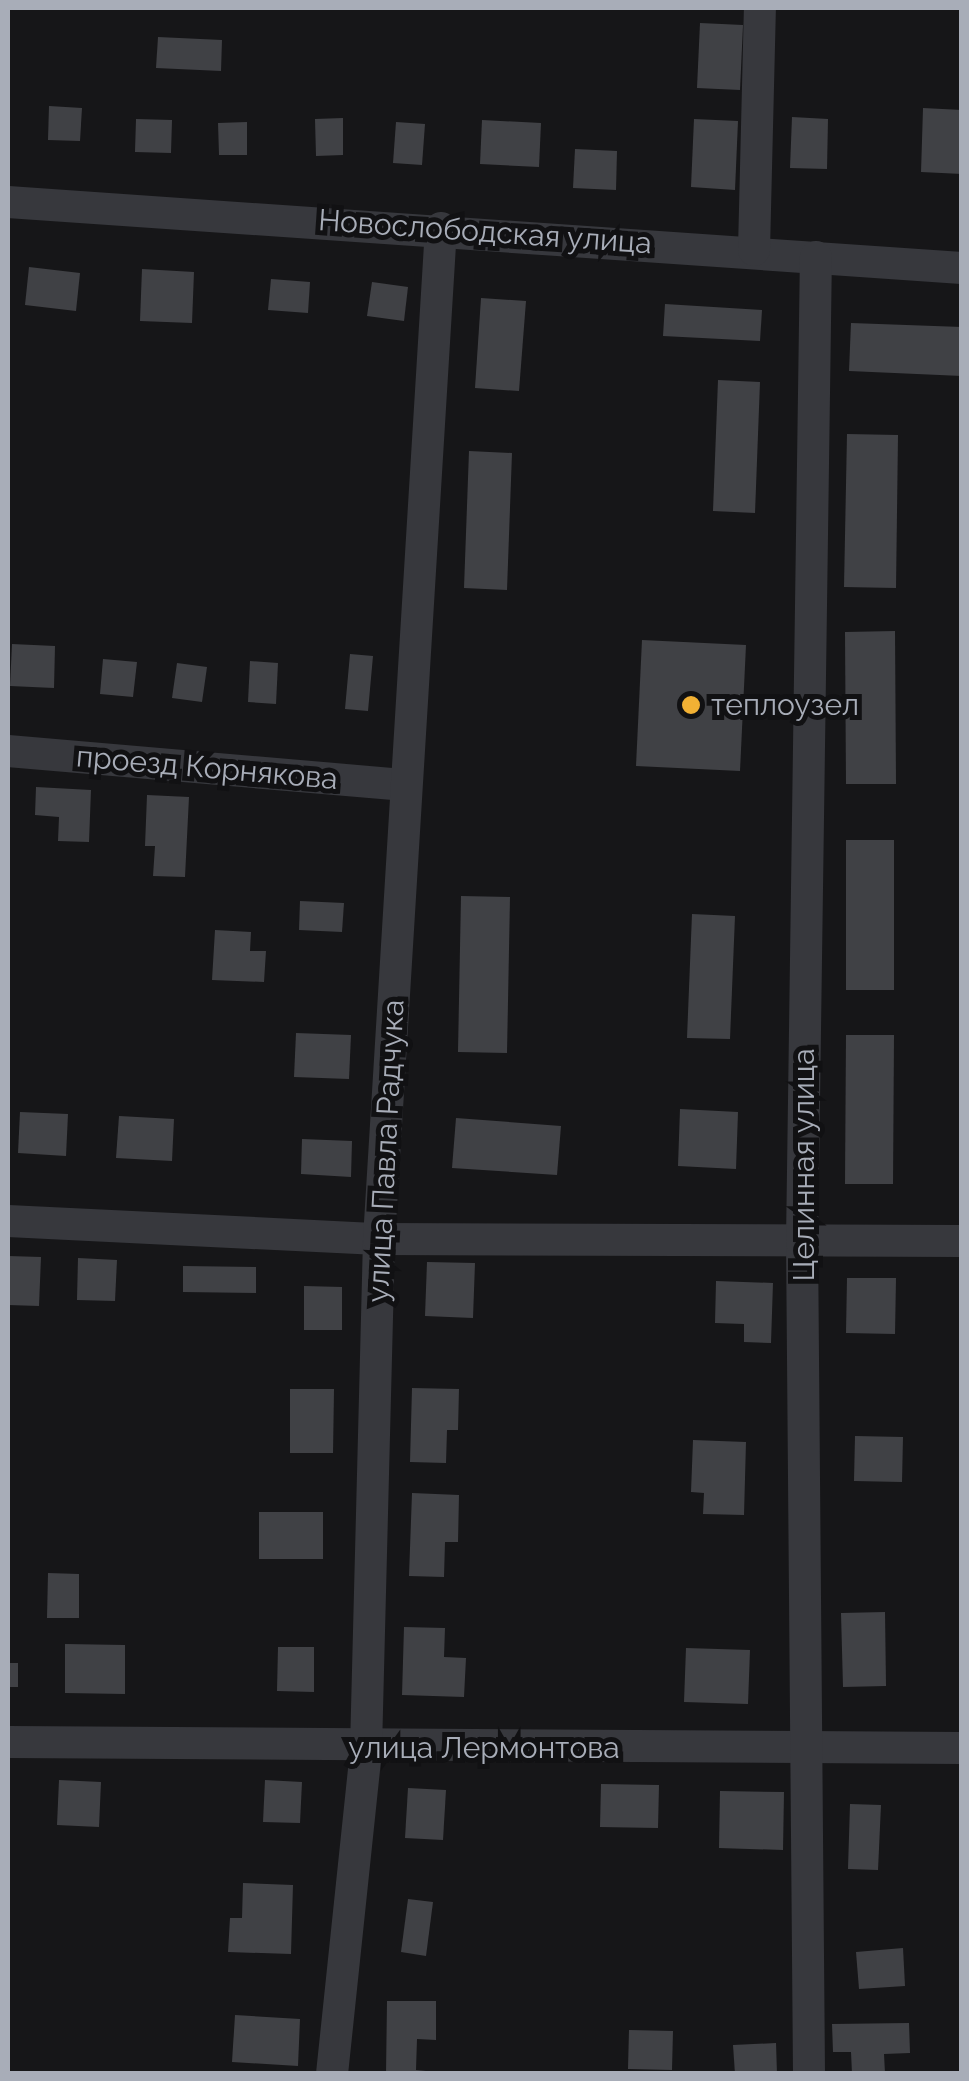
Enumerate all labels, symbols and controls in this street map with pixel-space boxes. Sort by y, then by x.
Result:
street label: Новослободская улица [317,202,653,262]
place label: теплоузел [711,687,859,723]
marker: теплоузел [680,694,702,716]
street label: проезд Корнякова [75,739,339,797]
street label: улица Павла Радчука [360,999,412,1303]
street label: Целинная улица [786,1048,822,1282]
street label: улица Лермонтова [348,1730,620,1766]

